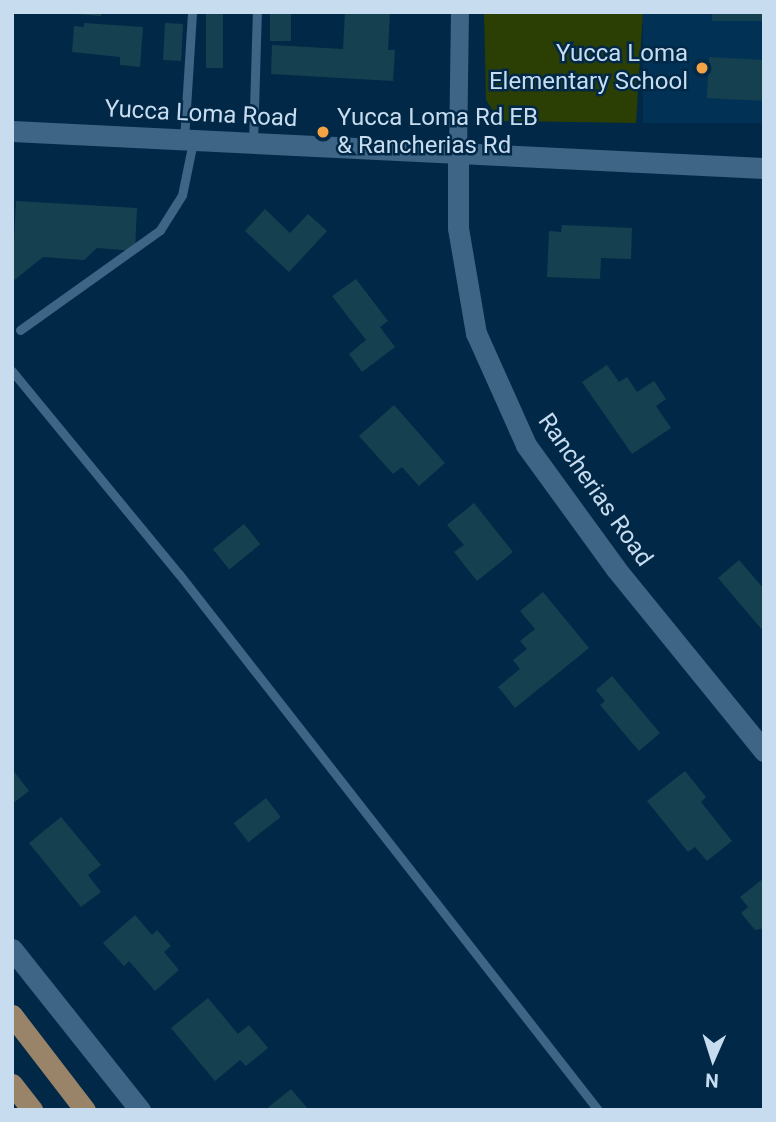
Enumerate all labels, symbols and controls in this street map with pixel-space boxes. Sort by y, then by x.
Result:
place label: Yucca Loma Elementary School [489,40,688,96]
marker: Yucca Loma Elementary School [694,60,710,76]
street label: Yucca Loma Road [104,95,298,133]
place label: Yucca Loma Rd EB & Rancherias Rd [337,104,538,160]
marker: Yucca Loma Rd EB & Rancherias Rd [315,124,331,140]
street label: Rancherias Road [532,408,658,572]
north arrow [678,1024,748,1094]
text: N [705,1069,719,1092]

